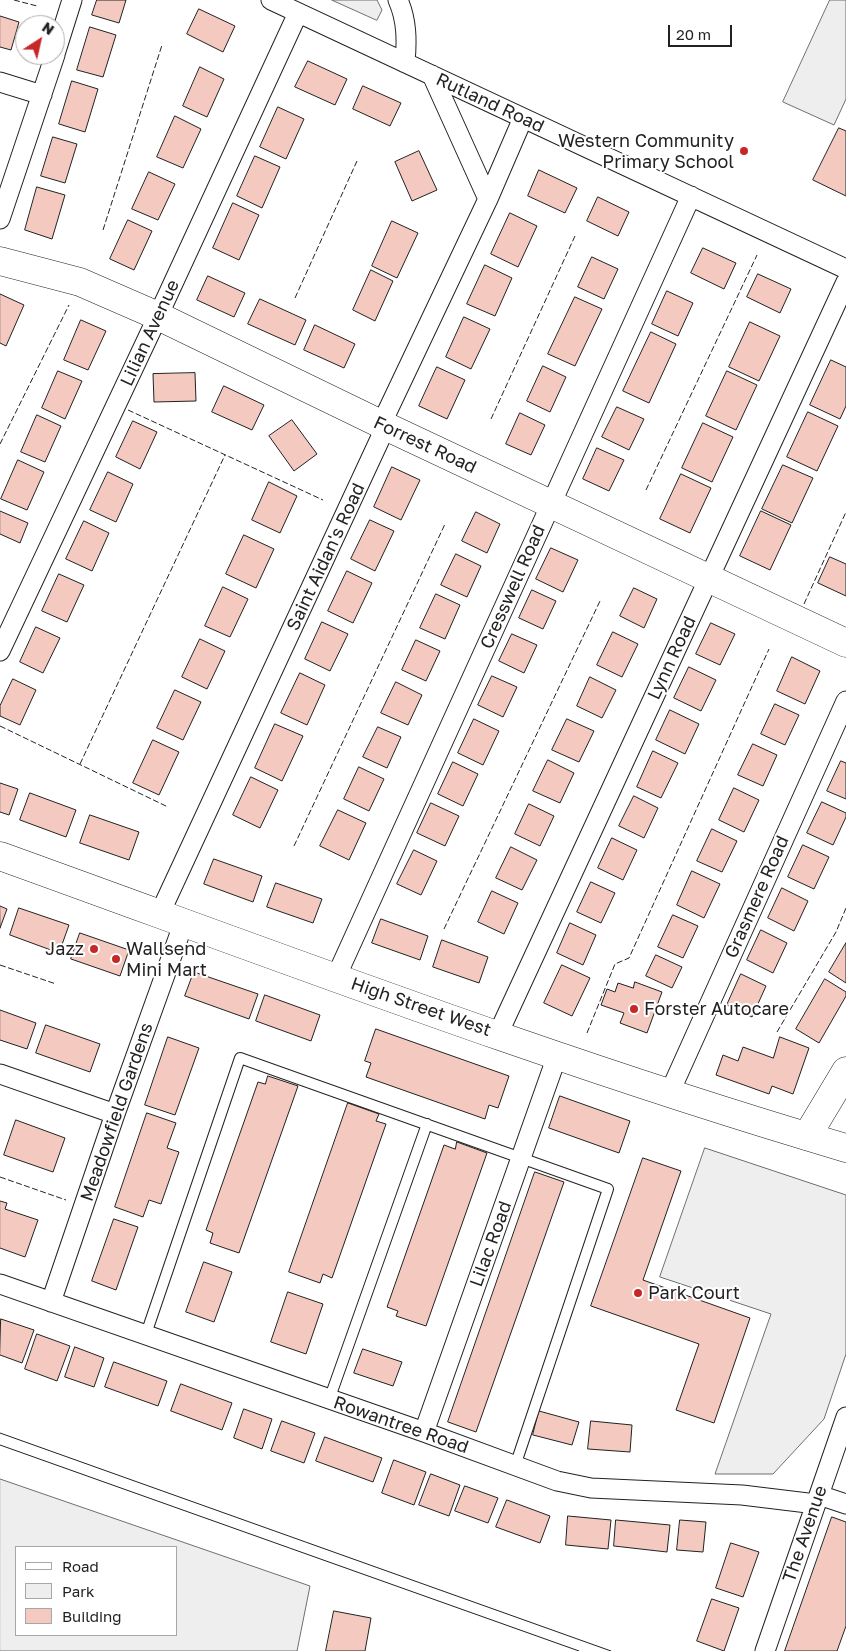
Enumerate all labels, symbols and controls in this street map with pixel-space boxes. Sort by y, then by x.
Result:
north arrow [15,15,65,65]
scale bar [671,15,735,47]
text: N [39,18,58,38]
text: 20 m [676,25,711,43]
street label: Rutland Road [433,69,547,137]
place label: Western Community Primary School [558,130,734,172]
marker: Western Community Primary School [738,145,750,157]
street label: Lilian Avenue [116,276,184,390]
street label: Forrest Road [370,412,480,478]
street label: Saint Aidan's Road [282,480,370,634]
street label: Cresswell Road [476,522,550,652]
street label: Lynn Road [643,613,701,703]
street label: Grasmere Road [720,833,794,961]
place label: Jazz [45,938,84,960]
place label: Wallsend Mini Mart [126,938,207,981]
marker: Jazz [88,943,100,955]
marker: Wallsend Mini Mart [110,953,122,965]
street label: High Street West [348,973,494,1041]
place label: Forster Autocare [644,998,789,1020]
marker: Forster Autocare [628,1003,640,1015]
street label: Meadowfield Gardens [76,1020,158,1204]
street label: Lilac Road [466,1198,516,1290]
place label: Park Court [648,1282,740,1304]
marker: Park Court [632,1287,644,1299]
street label: Rowantree Road [331,1392,471,1458]
street label: The Avenue [778,1483,832,1585]
legend [15,1546,178,1636]
text: Road [62,1557,99,1575]
text: Park [62,1582,94,1600]
text: Building [62,1607,122,1625]

